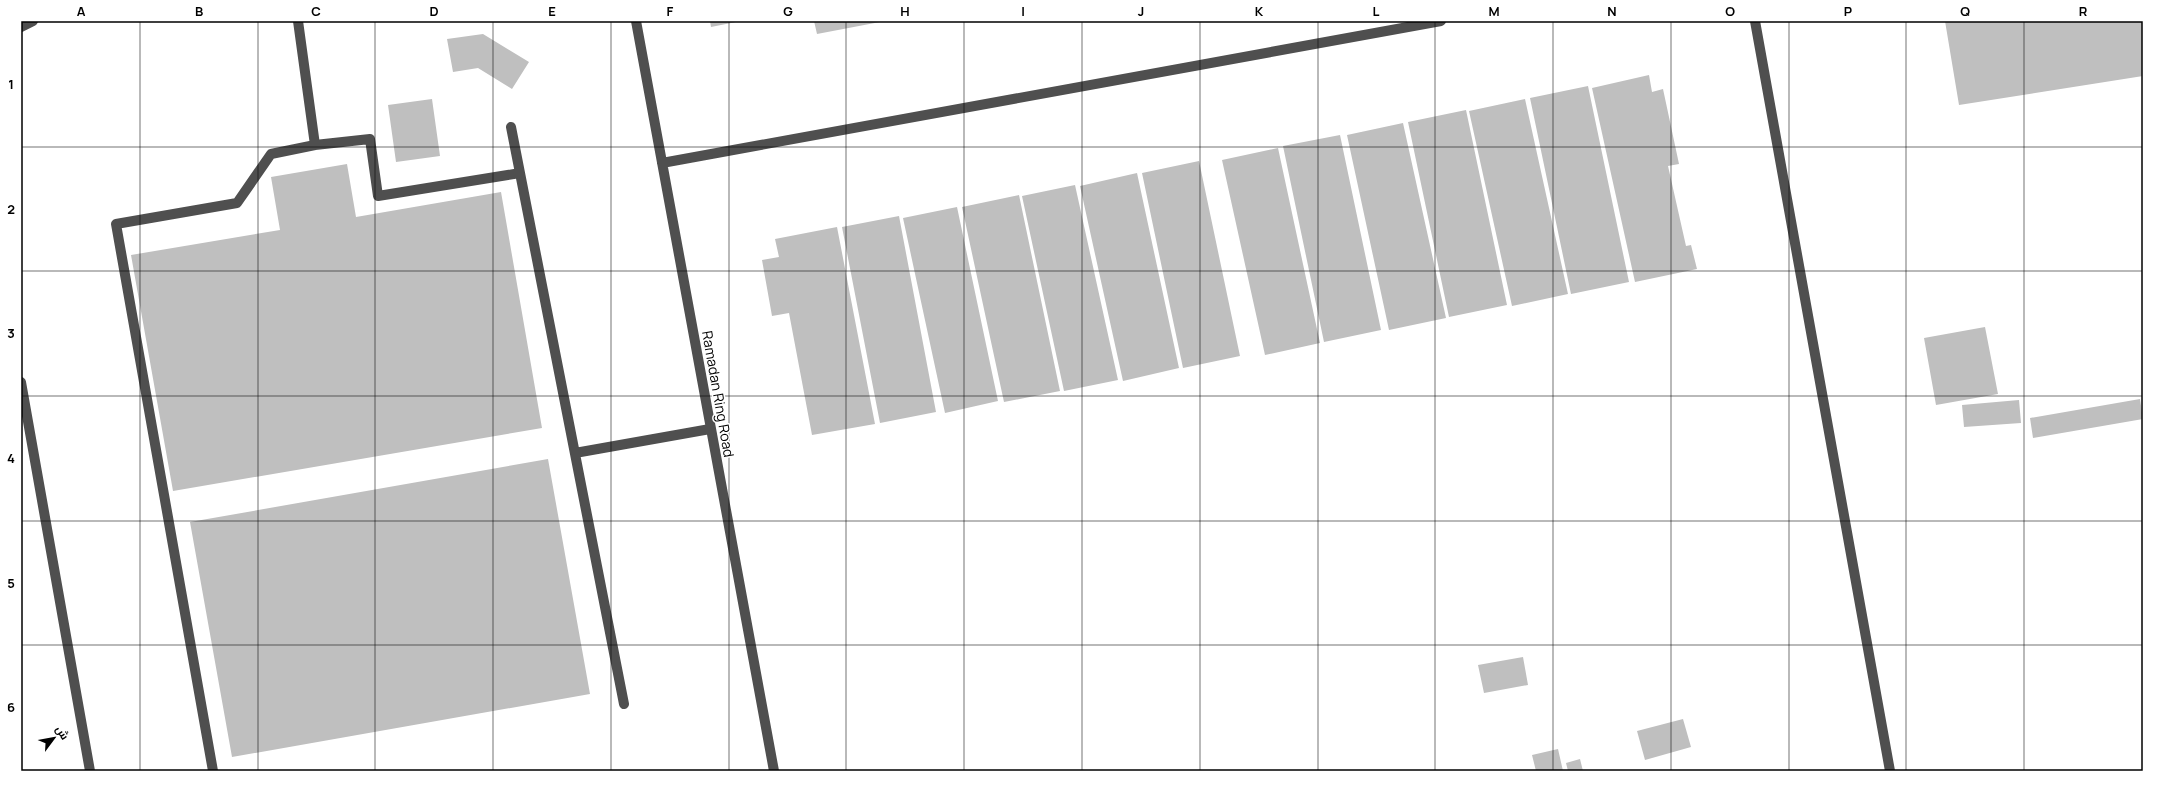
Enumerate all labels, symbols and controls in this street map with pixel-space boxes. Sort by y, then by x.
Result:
text: A [77,2,86,20]
text: B [195,2,203,20]
text: C [311,2,321,20]
text: D [429,2,439,20]
text: E [548,2,556,20]
text: F [667,2,674,20]
text: G [783,2,793,20]
text: H [900,2,910,20]
text: I [1021,2,1025,20]
text: J [1138,2,1144,20]
text: K [1255,2,1264,20]
text: L [1373,2,1380,20]
text: M [1488,2,1500,20]
text: N [1607,2,1617,20]
text: O [1725,2,1735,20]
text: P [1844,2,1852,20]
text: Q [1960,2,1970,20]
text: R [2079,2,2088,20]
text: 1 [8,75,14,93]
text: 2 [7,200,15,218]
text: 3 [7,324,15,342]
street label: Ramadan Ring Road [698,329,739,459]
text: 4 [7,449,15,467]
text: 5 [7,574,15,592]
text: 6 [7,698,15,716]
north arrow [34,718,74,758]
text: ش [53,722,73,742]

